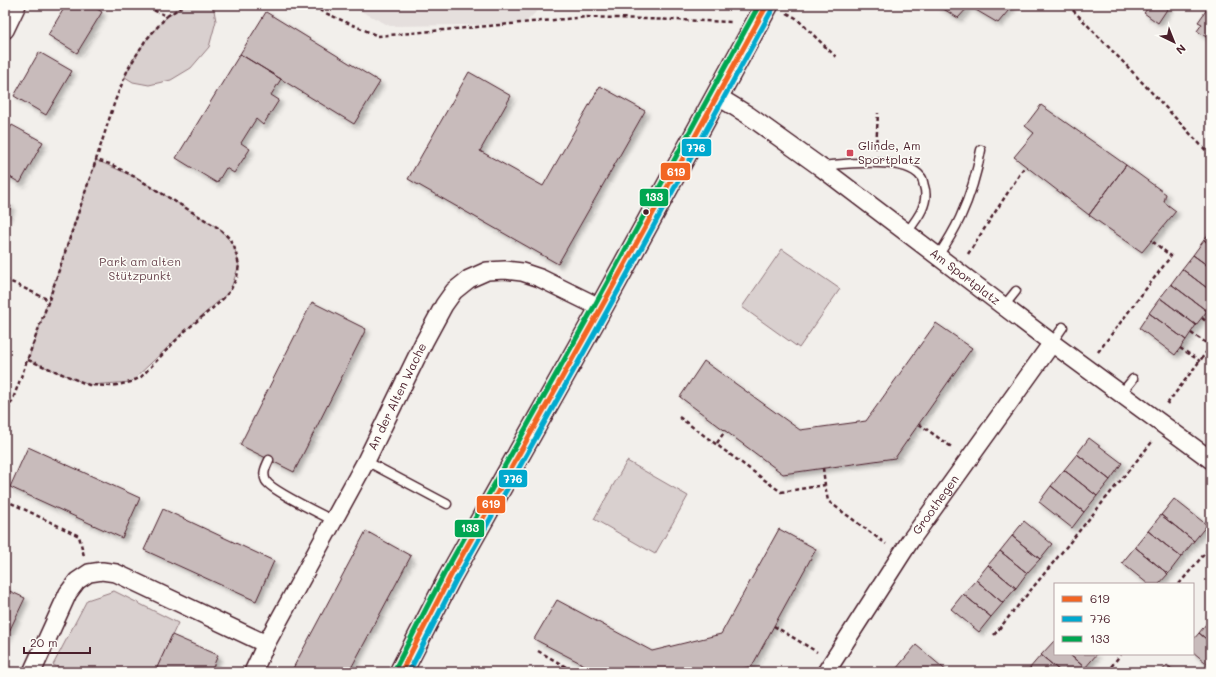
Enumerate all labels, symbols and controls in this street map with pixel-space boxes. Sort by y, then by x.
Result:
north arrow [1154,22,1194,62]
text: N [1173,41,1189,58]
place label: Glinde, Am Sportplatz [858,137,921,167]
line badge: 776 [681,138,712,157]
text: 776 [687,140,706,155]
marker: Glinde, Am Sportplatz [845,148,855,158]
line badge: 619 [660,162,691,181]
text: 619 [667,164,685,179]
line badge: 133 [639,188,669,207]
text: 133 [645,189,663,204]
unlabelled marker [641,207,651,217]
street label: Am Sportplatz [927,244,1004,308]
park label: Park am alten Stützpunkt [99,253,181,283]
street label: An der Alten Wache [364,340,429,453]
line badge: 776 [498,469,528,488]
text: 776 [504,471,523,486]
street label: Groothegen [908,471,962,537]
line badge: 619 [476,495,506,514]
text: 619 [482,496,500,511]
line badge: 133 [454,519,485,538]
text: 133 [461,520,479,535]
legend [1054,583,1194,655]
text: 619 [1090,590,1110,606]
text: 776 [1090,610,1111,626]
scale bar [24,629,90,655]
text: 133 [1090,630,1109,646]
text: 20 m [30,634,58,650]

